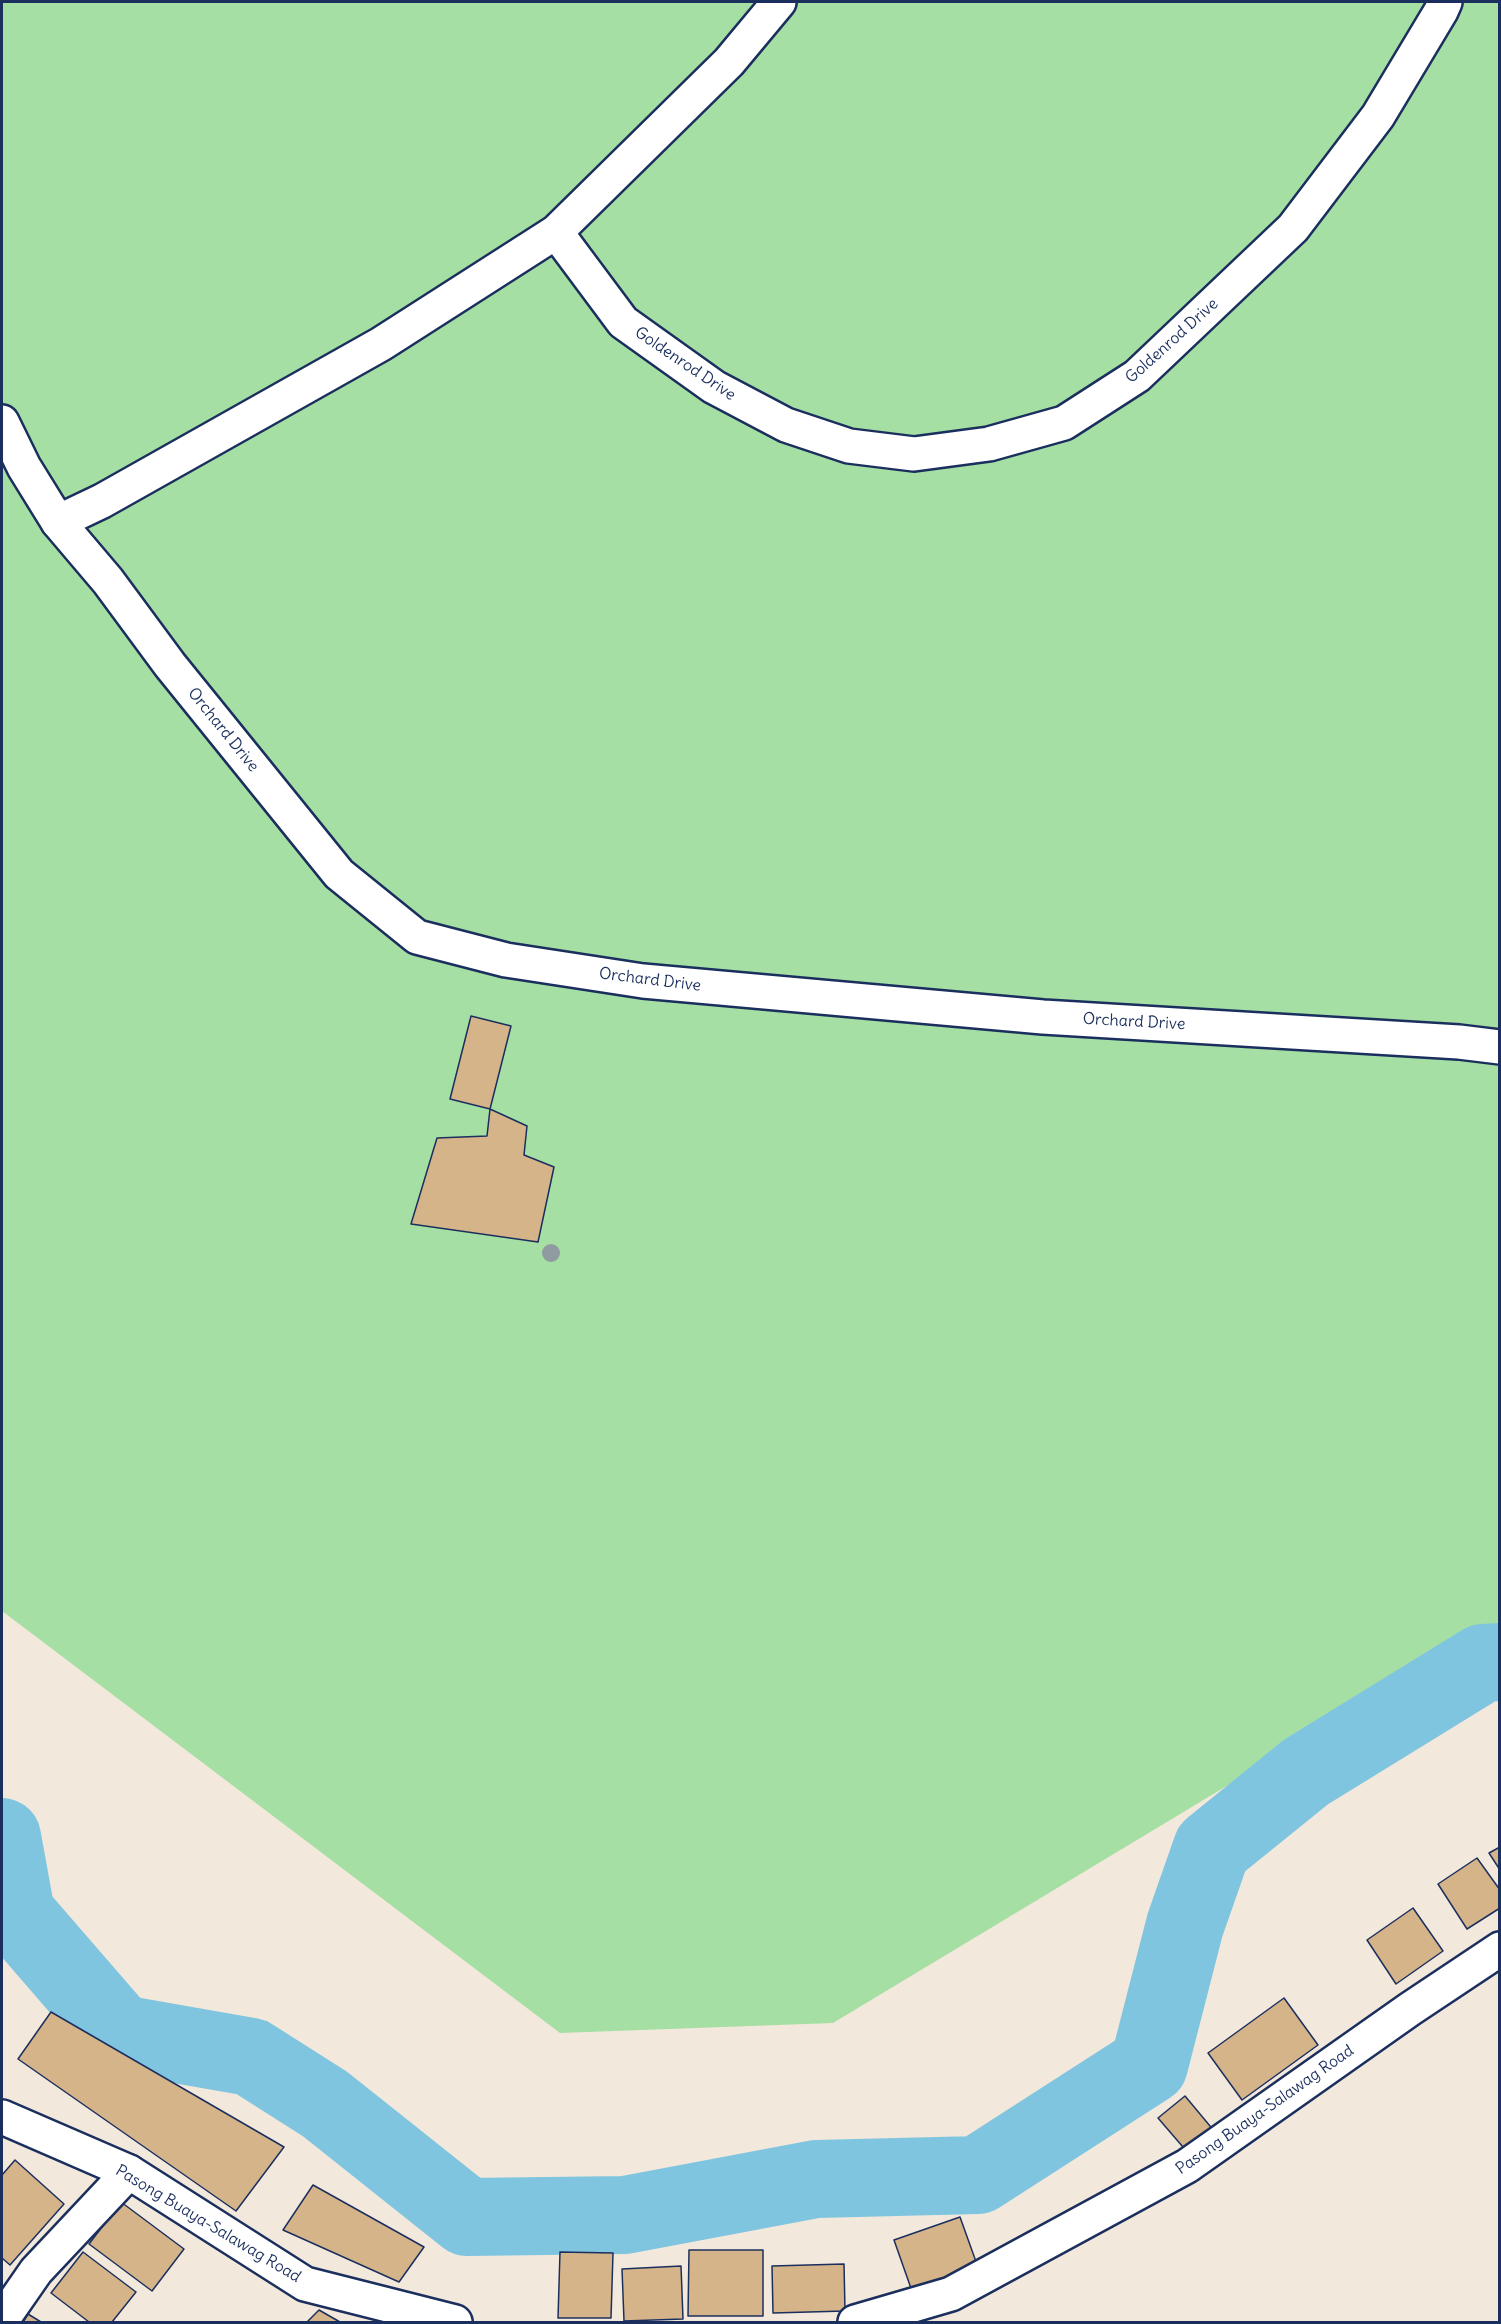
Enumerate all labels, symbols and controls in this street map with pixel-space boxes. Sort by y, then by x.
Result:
street label: Goldenrod Drive [1122,294,1222,388]
street label: Goldenrod Drive [631,323,739,405]
street label: Orchard Drive [183,684,263,776]
street label: Orchard Drive [598,964,702,996]
street label: Orchard Drive [1082,1010,1186,1034]
street label: Pasong Buaya-Salawag Road [1172,2041,1358,2179]
street label: Pasong Buaya-Salawag Road [112,2161,304,2287]

